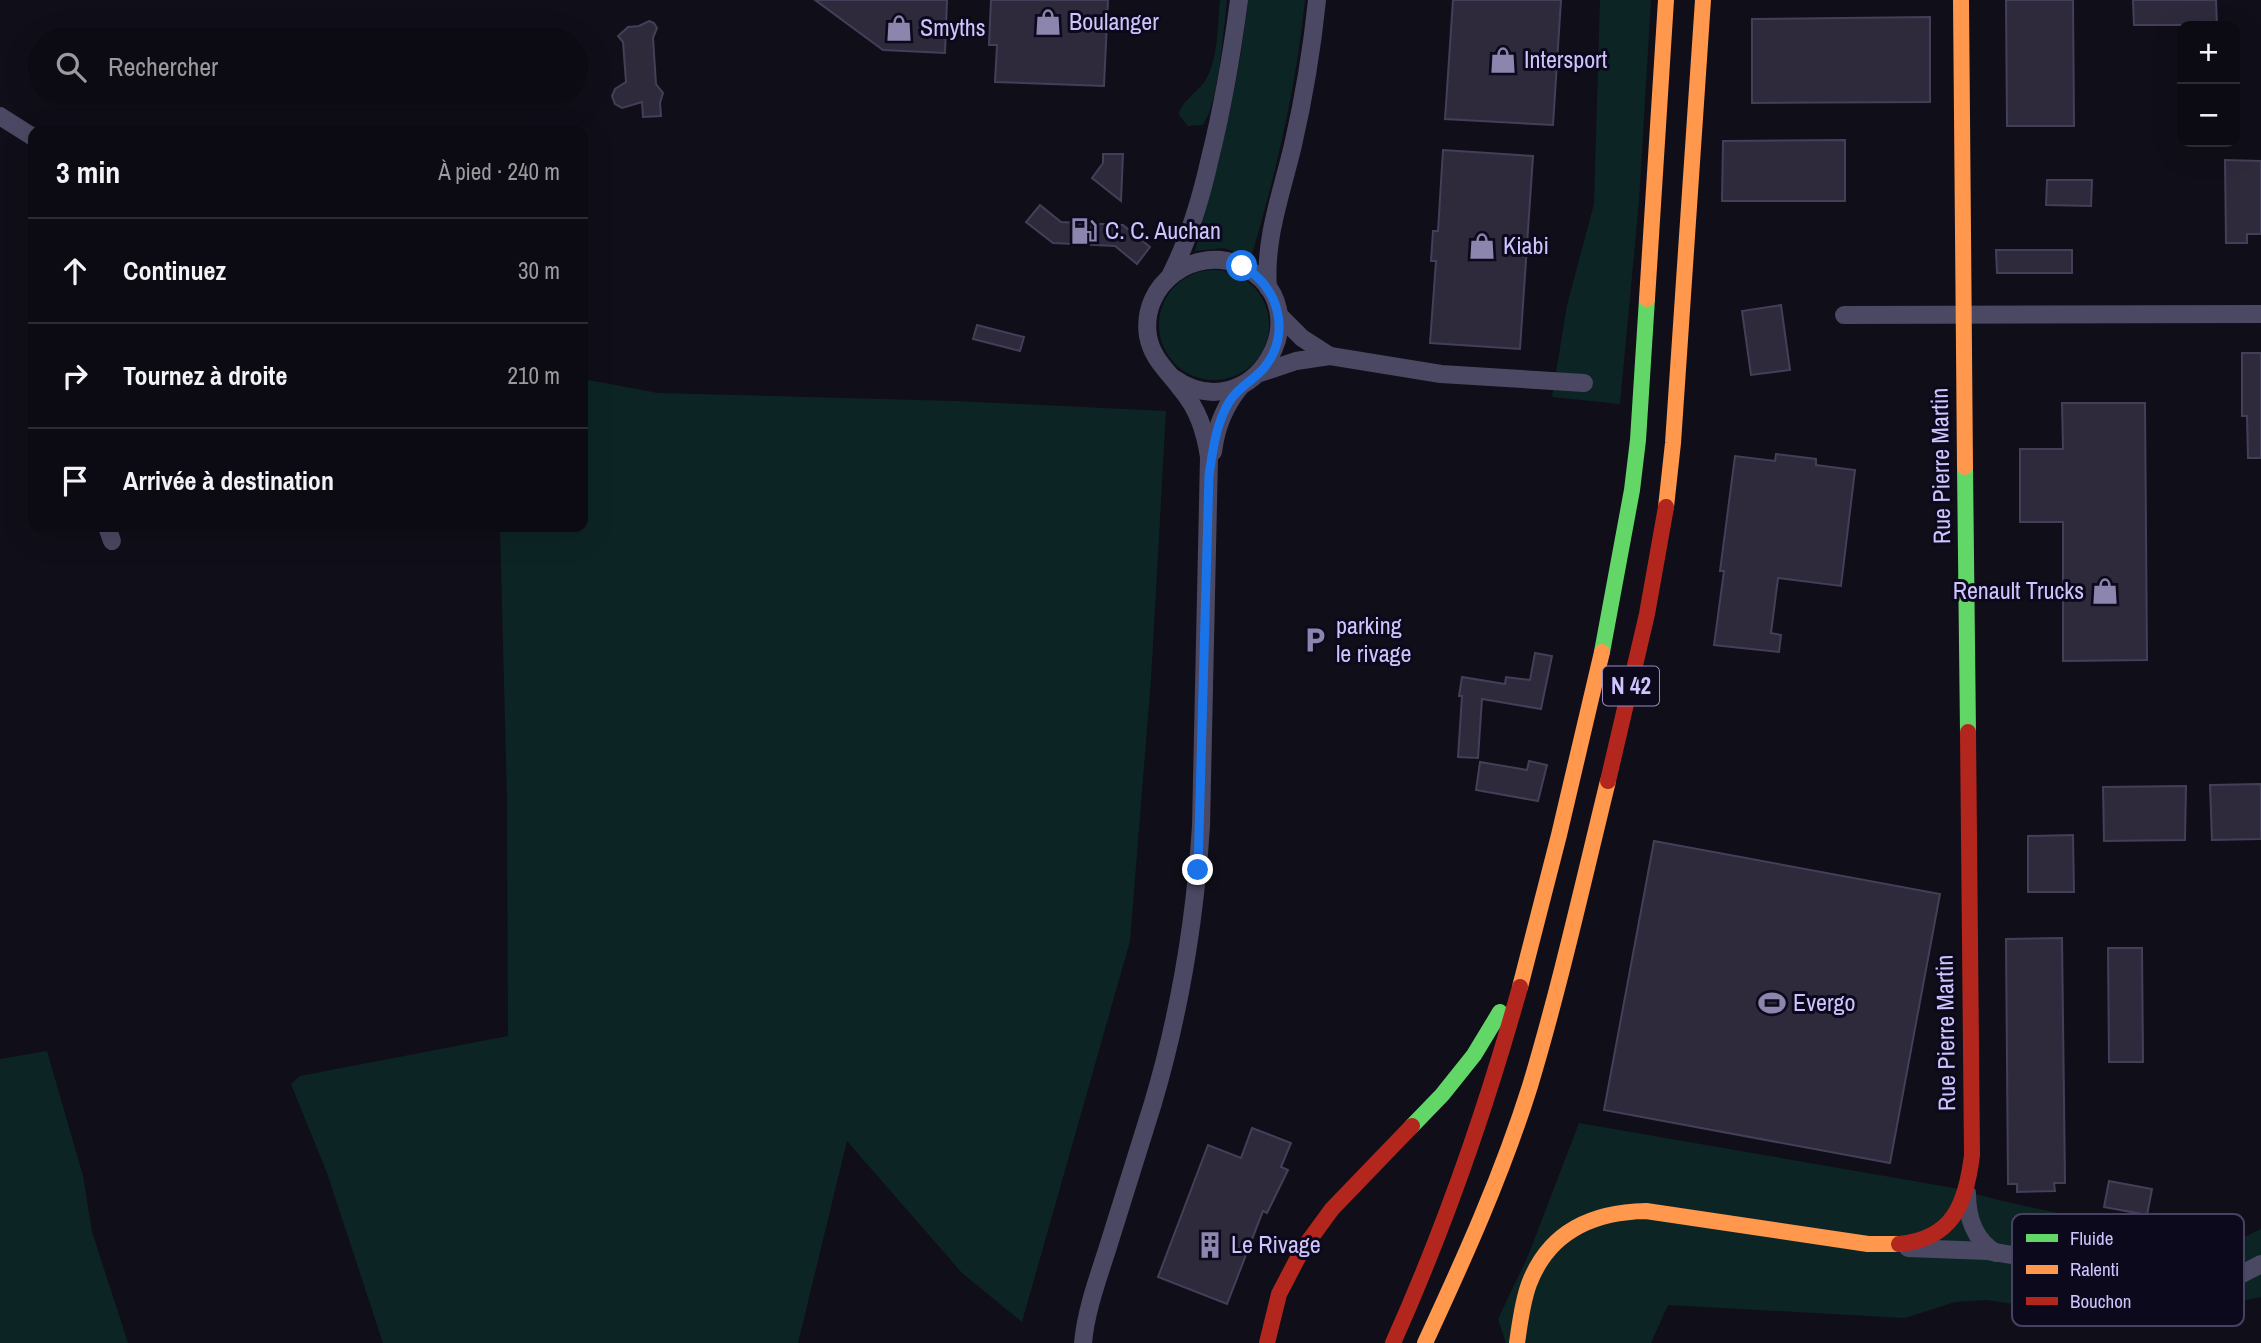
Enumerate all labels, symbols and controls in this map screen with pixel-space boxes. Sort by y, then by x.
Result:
place label: Boulanger [1069,5,1159,37]
shop icon: Boulanger [1033,7,1063,37]
place label: Smyths [920,11,986,43]
shop icon: Smyths [884,13,914,43]
map controls [2177,21,2240,147]
button: + [2177,21,2240,84]
search box [28,28,588,105]
place label: Intersport [1524,43,1608,75]
shop icon: Intersport [1488,45,1518,75]
icon: search [52,48,90,86]
text: Rechercher [108,49,218,84]
button: − [2177,84,2240,147]
text: 3 min [56,152,120,192]
text: À pied · 240 m [438,156,560,187]
place label: C. C. Auchan [1105,214,1221,246]
fuel station icon: C. C. Auchan [1069,216,1099,246]
place label: Kiabi [1503,229,1549,261]
shop icon: Kiabi [1467,231,1497,261]
route start [1226,250,1257,281]
icon: ahead [56,252,94,290]
text: Continuez [123,253,226,288]
text: 30 m [518,255,560,286]
icon: right [56,357,94,395]
text: Tournez à droite [123,358,287,393]
text: 210 m [508,360,560,391]
street label: Rue Pierre Martin [1923,388,1957,544]
icon: arrive [56,462,94,500]
text: Arrivée à destination [123,463,334,498]
place label: Renault Trucks [1953,574,2084,606]
shop icon: Renault Trucks [2090,576,2120,606]
place label: parking le rivage [1336,609,1411,669]
parking icon: parking le rivage [1300,625,1330,655]
road number: N 42 [1603,666,1659,706]
route end [1182,854,1213,885]
street label: Rue Pierre Martin [1928,955,1962,1111]
place label: Evergo [1793,986,1855,1018]
sports icon: Evergo [1757,988,1787,1018]
legend [2012,1214,2244,1326]
text: Fluide [2070,1225,2113,1251]
place label: Le Rivage [1231,1228,1321,1260]
building icon: Le Rivage [1195,1230,1225,1260]
text: Ralenti [2070,1256,2119,1282]
text: Bouchon [2070,1288,2132,1314]

